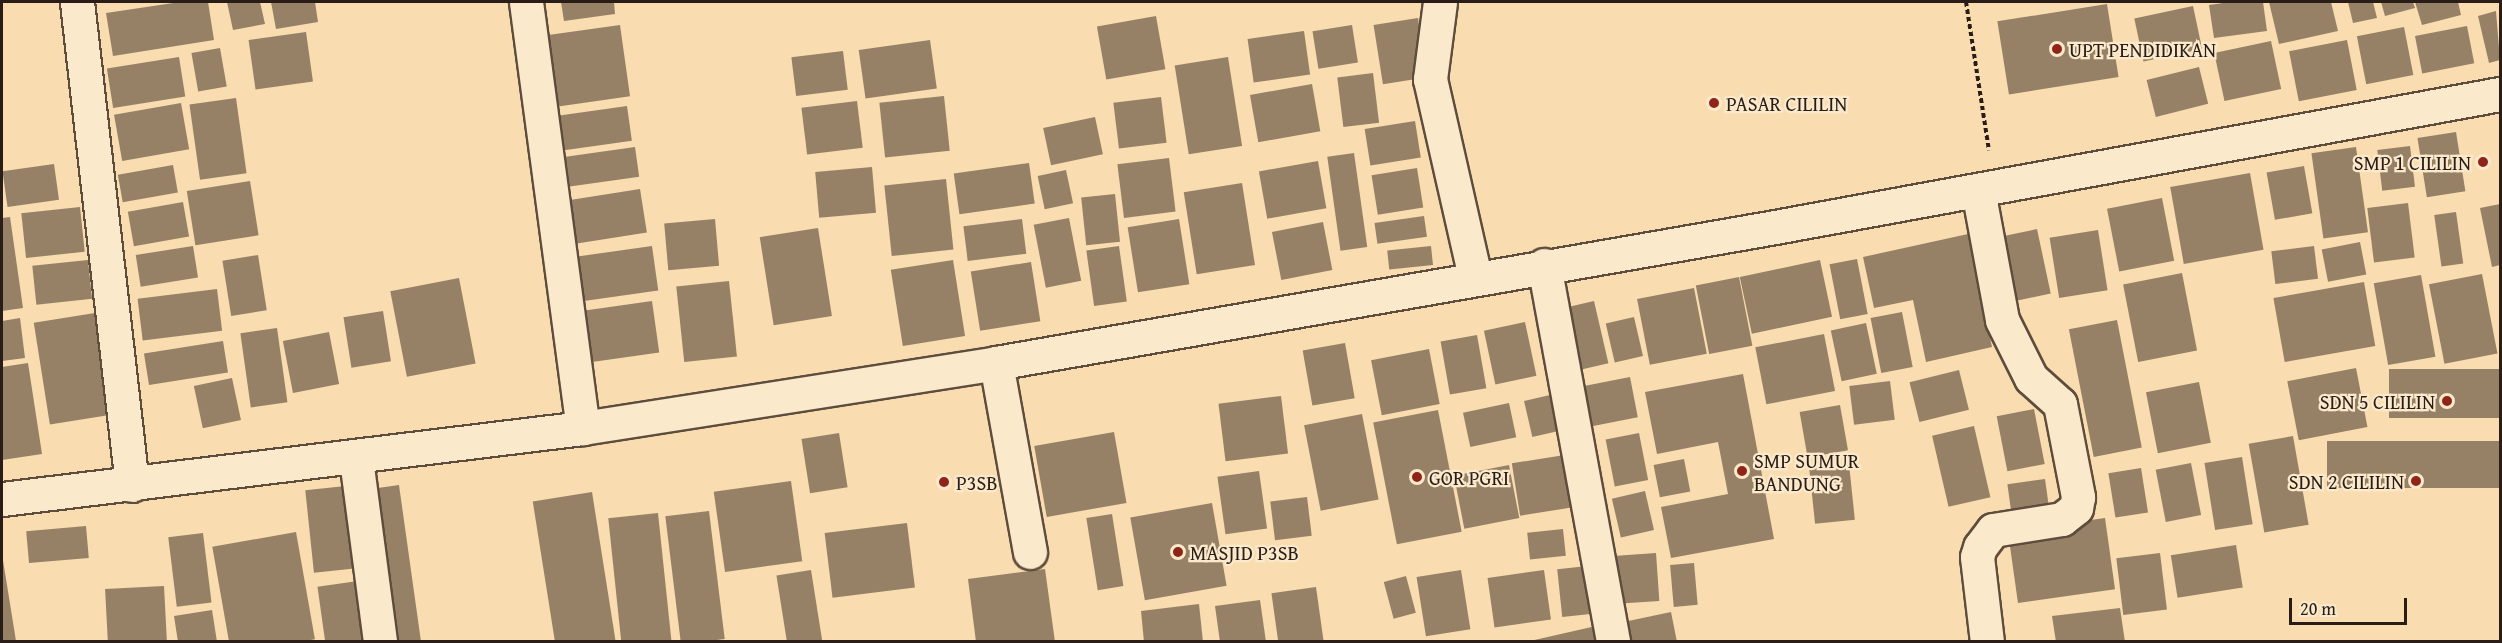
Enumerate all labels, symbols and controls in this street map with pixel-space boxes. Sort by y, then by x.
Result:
place label: UPT PENDIDIKAN [2069,37,2216,61]
marker: UPT PENDIDIKAN [2050,42,2064,56]
place label: PASAR CILILIN [1726,91,1847,115]
marker: PASAR CILILIN [1707,96,1721,110]
place label: SMP 1 CILILIN [2354,150,2471,174]
marker: SMP 1 CILILIN [2476,155,2490,169]
place label: SDN 5 CILILIN [2320,389,2435,413]
marker: SDN 5 CILILIN [2440,394,2454,408]
place label: SMP SUMUR BANDUNG [1754,448,1859,495]
marker: SMP SUMUR BANDUNG [1735,464,1749,478]
place label: GOR PGRI [1429,465,1509,489]
place label: SDN 2 CILILIN [2289,469,2404,493]
place label: P3SB [956,470,997,494]
marker: GOR PGRI [1410,470,1424,484]
marker: SDN 2 CILILIN [2409,474,2423,488]
marker: P3SB [937,475,951,489]
place label: MASJID P3SB [1190,540,1299,564]
marker: MASJID P3SB [1171,545,1185,559]
scale bar [2292,586,2410,624]
text: 20 m [2300,595,2336,622]

